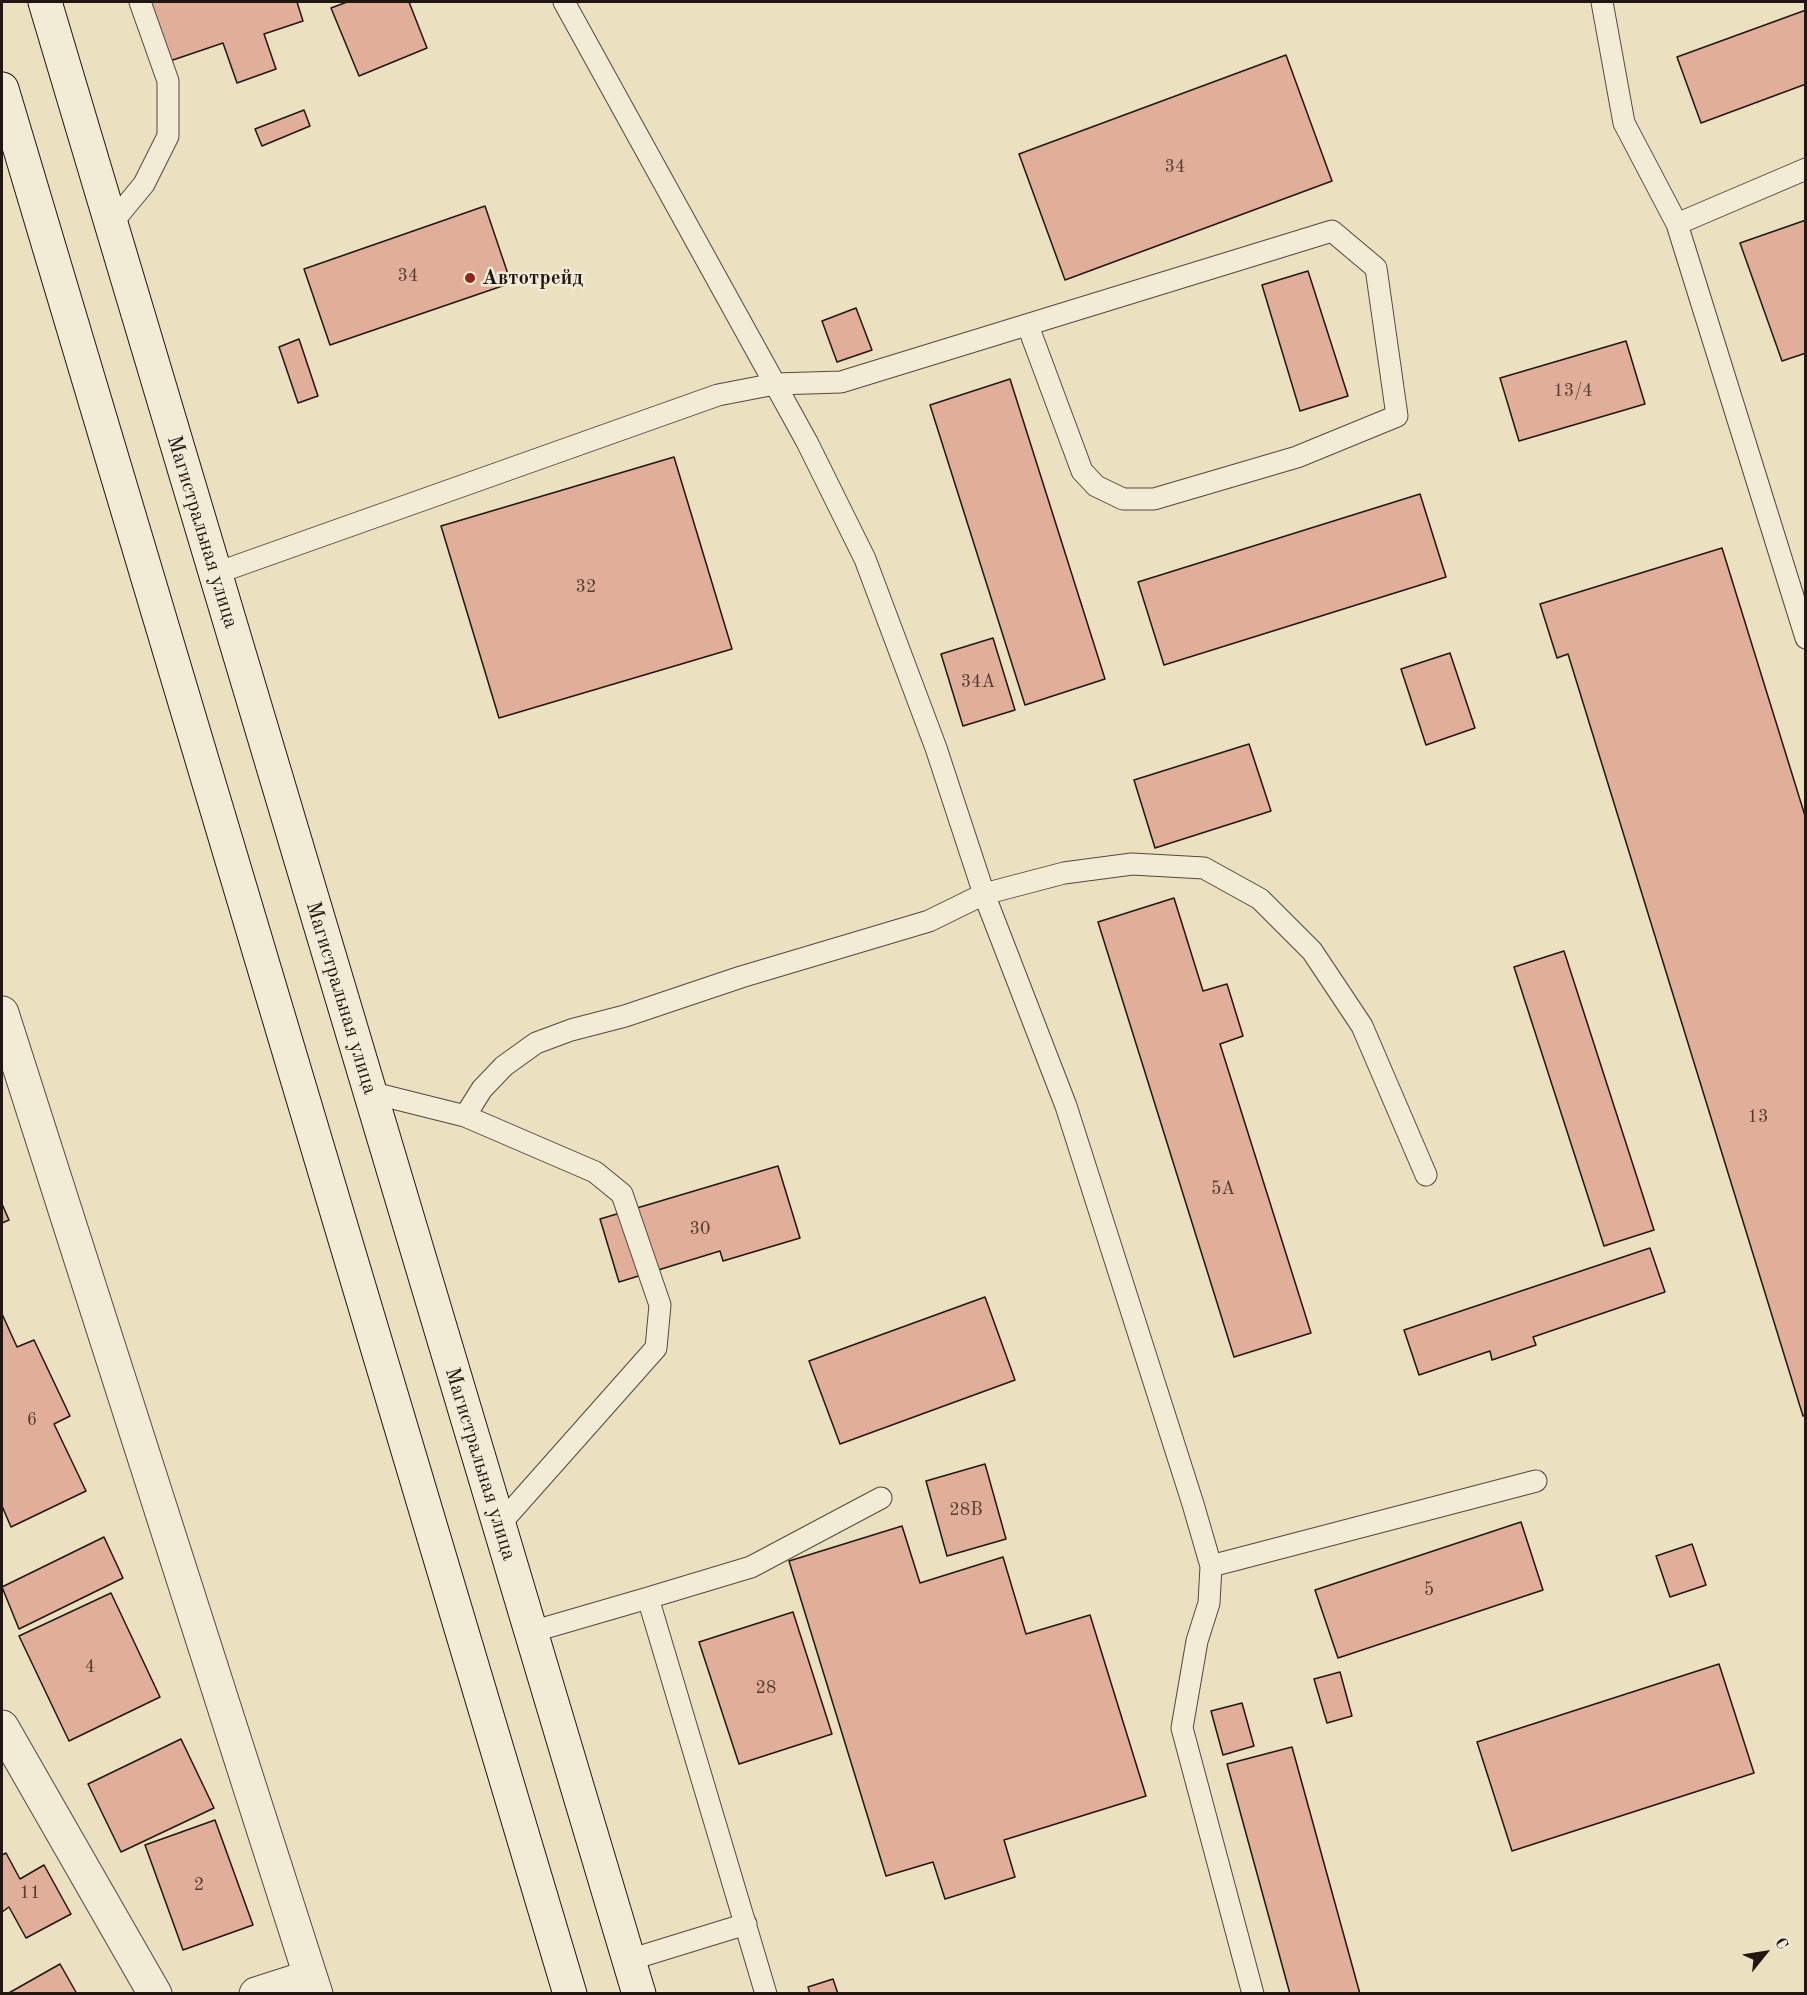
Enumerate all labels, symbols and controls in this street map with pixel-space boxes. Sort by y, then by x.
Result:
house number: 34 [1165,156,1185,178]
house number: 34 [398,265,418,287]
place label: Автотрейд [482,265,583,291]
marker: Автотрейд [463,271,477,285]
house number: 13/4 [1553,380,1593,402]
street label: Магистральная улица [161,432,243,632]
house number: 32 [576,576,596,598]
house number: 34А [961,671,995,693]
street label: Магистральная улица [300,898,382,1098]
house number: 13 [1748,1106,1768,1128]
house number: 5А [1211,1178,1235,1200]
house number: 30 [690,1218,710,1240]
street label: Магистральная улица [439,1364,521,1564]
house number: 6 [27,1409,37,1431]
house number: 28В [949,1499,983,1521]
house number: 5 [1424,1579,1434,1601]
house number: 4 [85,1656,95,1678]
house number: 28 [756,1677,776,1699]
house number: 2 [194,1874,204,1896]
house number: 11 [20,1882,40,1904]
north arrow [1735,1923,1795,1983]
text: С [1771,1935,1790,1953]

